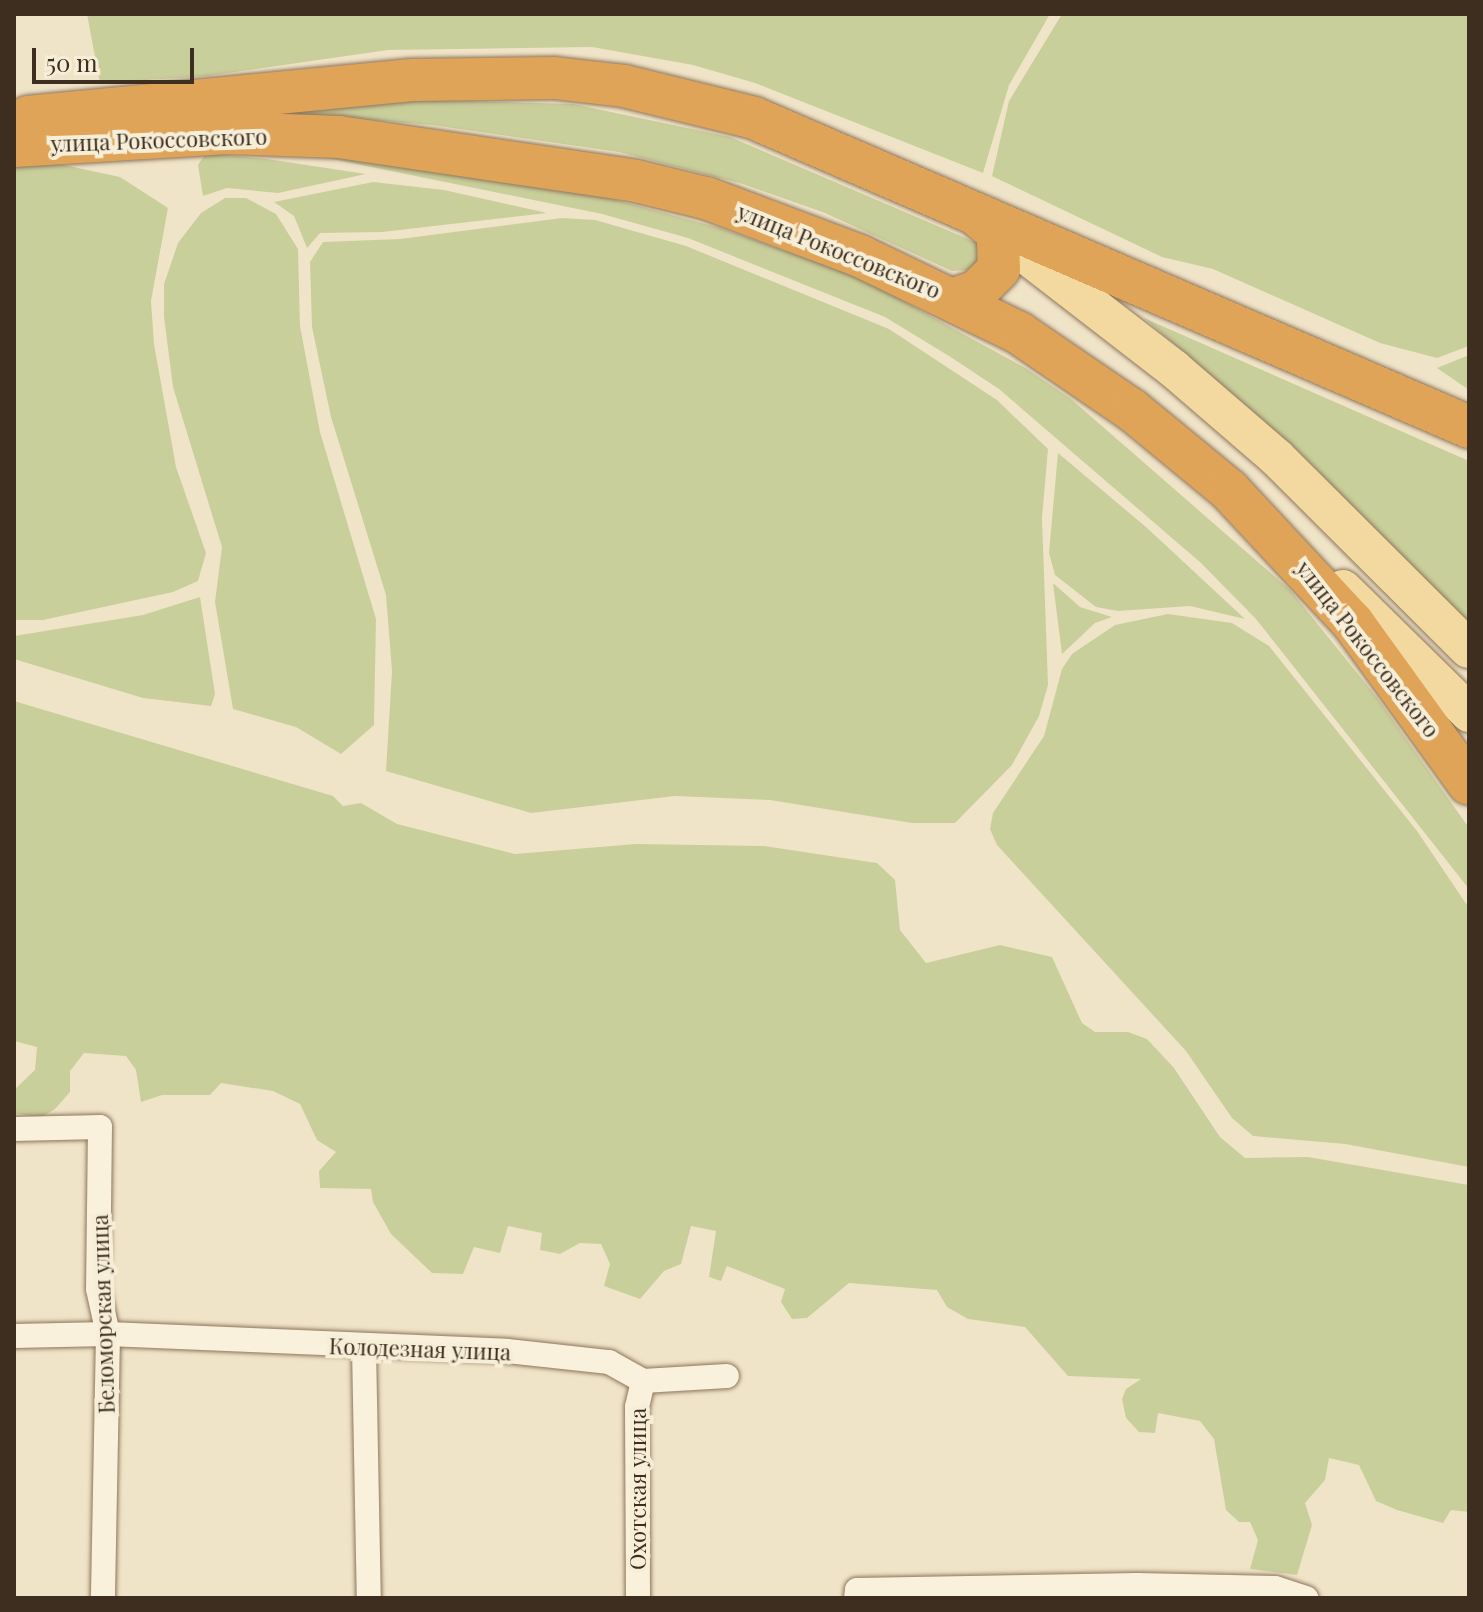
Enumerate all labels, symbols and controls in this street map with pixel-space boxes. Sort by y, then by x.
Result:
scale bar [36,32,198,82]
text: 50 m [46,46,98,78]
street label: улица Рокоссовского [50,123,268,157]
street label: улица Рокоссовского [734,198,944,304]
street label: улица Рокоссовского [1291,556,1445,742]
street label: Беломорская улица [86,1214,120,1414]
street label: Колодезная улица [328,1333,512,1365]
street label: Охотская улица [625,1408,651,1570]

